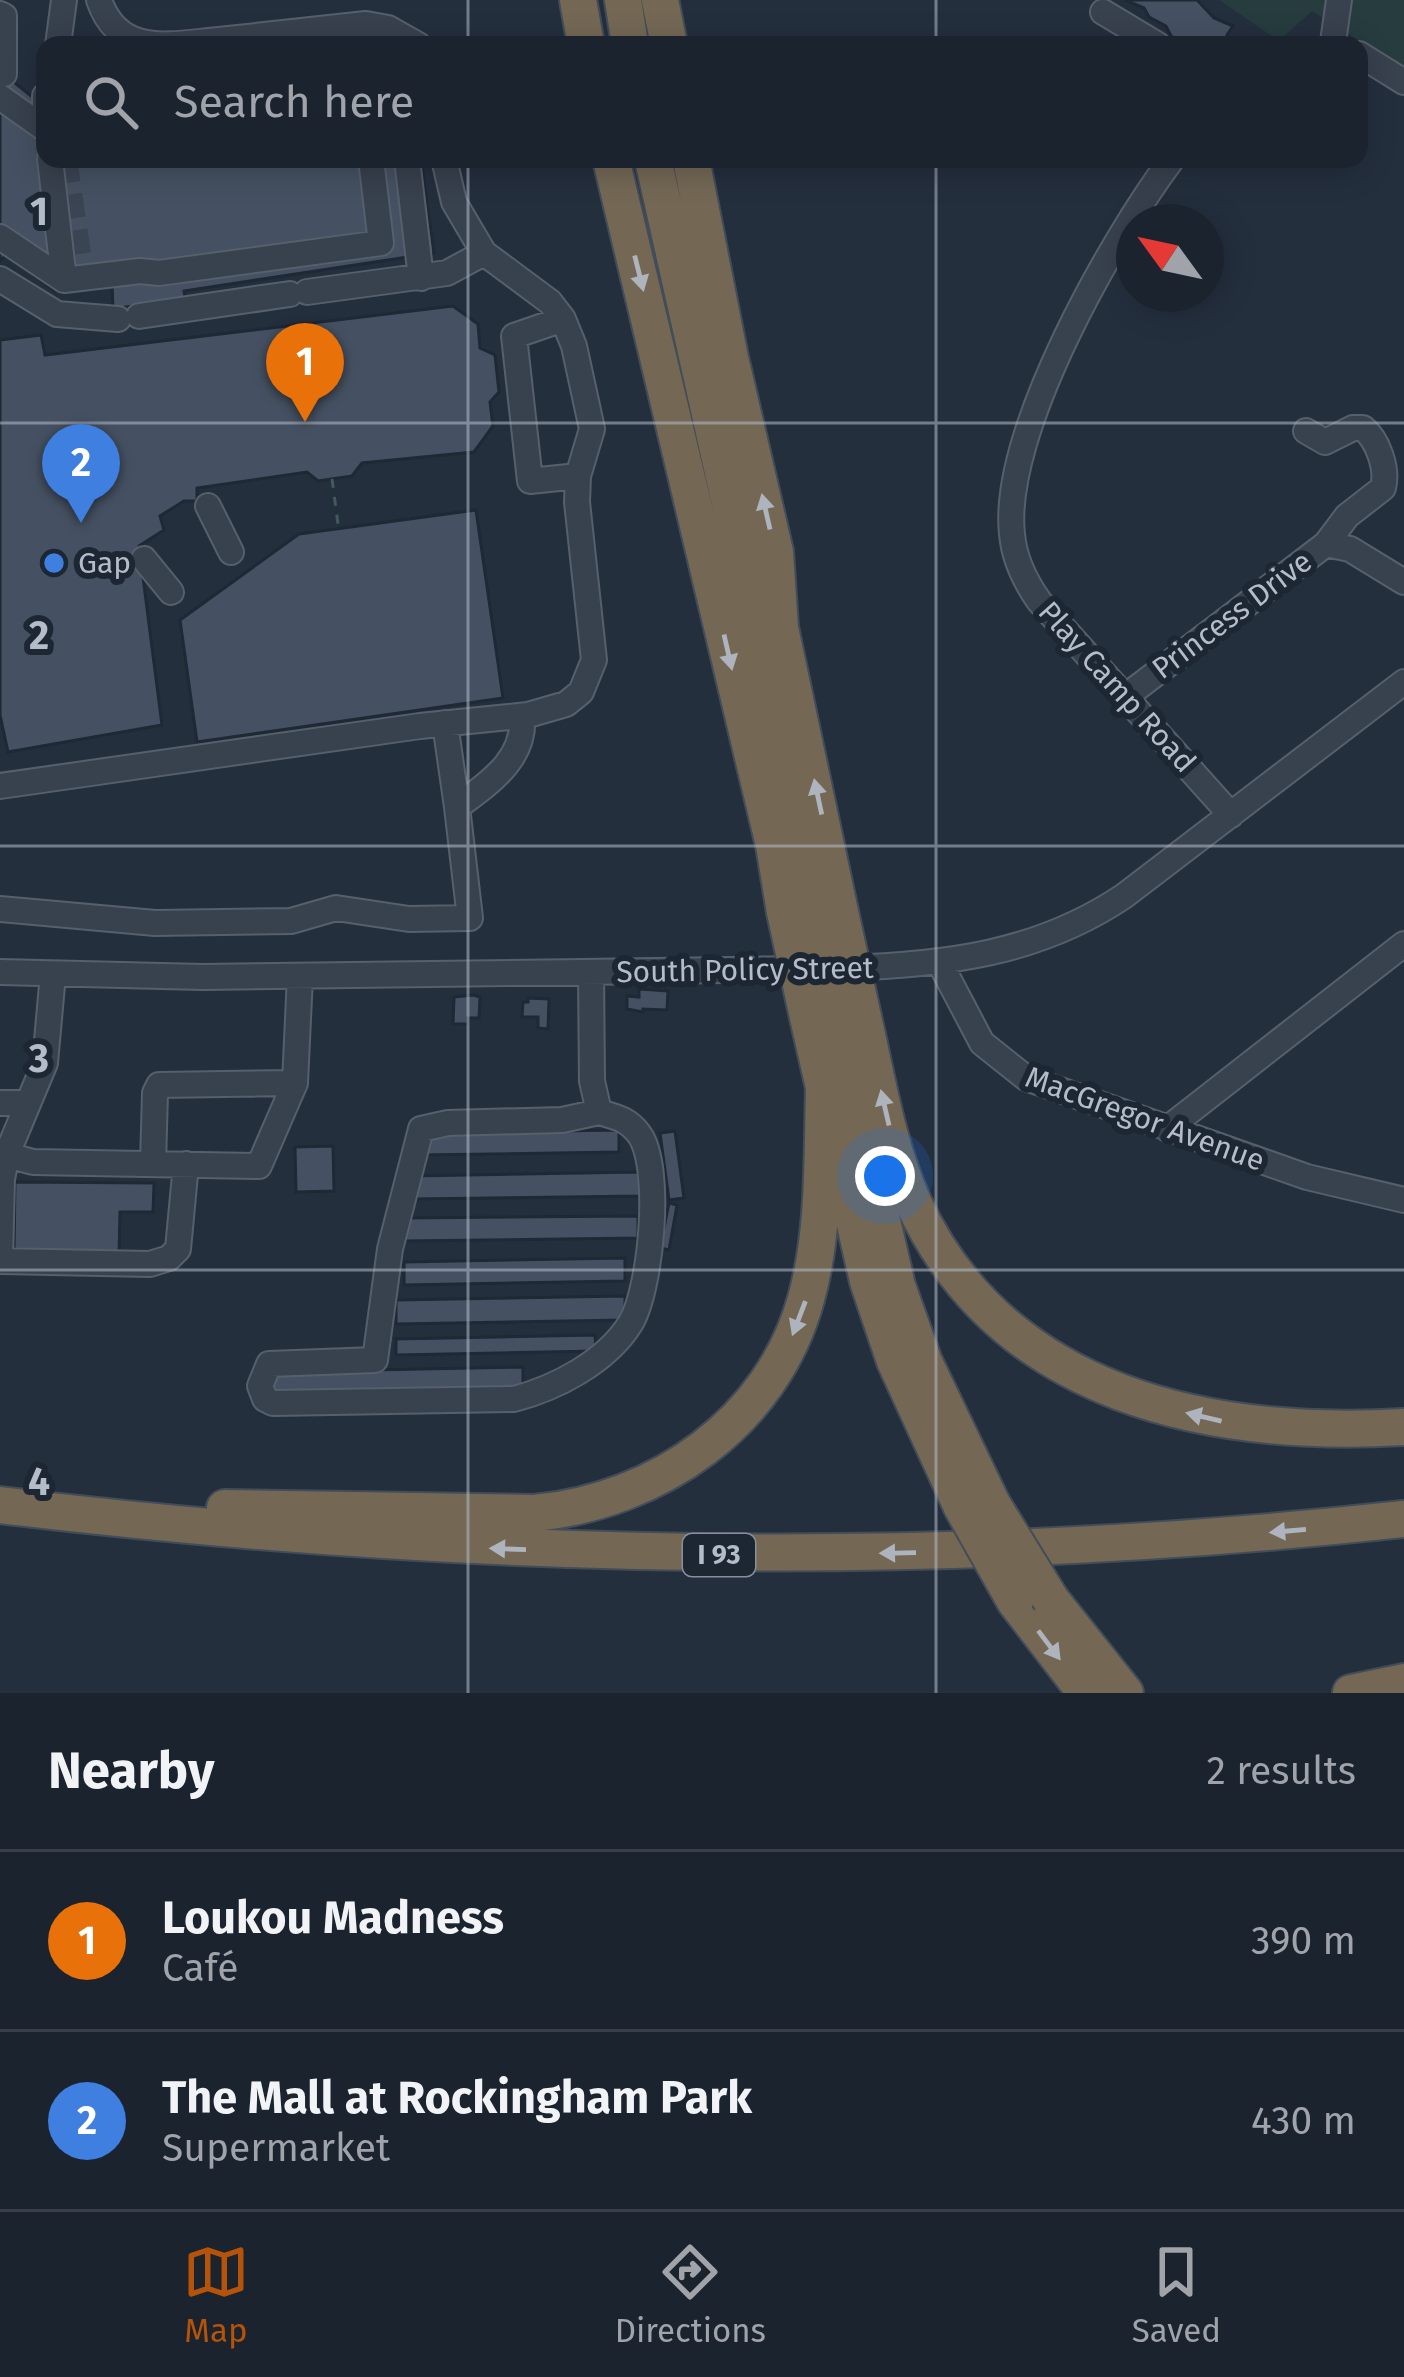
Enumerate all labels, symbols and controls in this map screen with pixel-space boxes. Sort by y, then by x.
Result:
search box [36,36,1368,168]
icon: search [78,69,144,135]
text: Search here [174,75,414,129]
text: 1 [30,189,48,235]
north arrow [1116,204,1224,312]
one-way arrow [630,254,649,291]
pin: 1 [266,323,344,422]
pin: 2 [42,424,120,523]
one-way arrow [755,493,774,531]
street label: Princess Drive [1145,543,1319,687]
place label: Gap [78,545,131,581]
marker: Gap [41,550,67,576]
street label: Play Camp Road [1031,594,1203,780]
text: 2 [29,613,49,659]
one-way arrow [719,634,738,671]
one-way arrow [807,778,826,816]
street label: South Policy Street [616,950,874,990]
text: 3 [28,1036,49,1082]
street label: MacGregor Avenue [1021,1059,1269,1179]
one-way arrow [874,1089,893,1127]
your location [855,1146,915,1206]
one-way arrow [789,1300,808,1336]
one-way arrow [1185,1407,1223,1426]
text: 4 [28,1459,50,1505]
one-way arrow [1268,1522,1306,1541]
road number: I 93 [683,1534,755,1576]
one-way arrow [488,1539,526,1558]
one-way arrow [878,1544,916,1563]
one-way arrow [1036,1629,1061,1661]
text: Nearby [48,1740,214,1802]
text: 2 results [1207,1748,1356,1794]
text: Loukou Madness [162,1891,504,1945]
text: 1 [78,1918,96,1964]
text: 390 m [1251,1918,1356,1964]
text: Café [162,1945,239,1991]
text: The Mall at Rockingham Park [162,2071,752,2125]
text: 2 [77,2098,97,2144]
text: 430 m [1251,2098,1356,2144]
text: Supermarket [162,2125,390,2171]
tab: Map [183,2239,249,2351]
tab: Directions [615,2239,766,2351]
tab: Saved [1132,2239,1221,2351]

